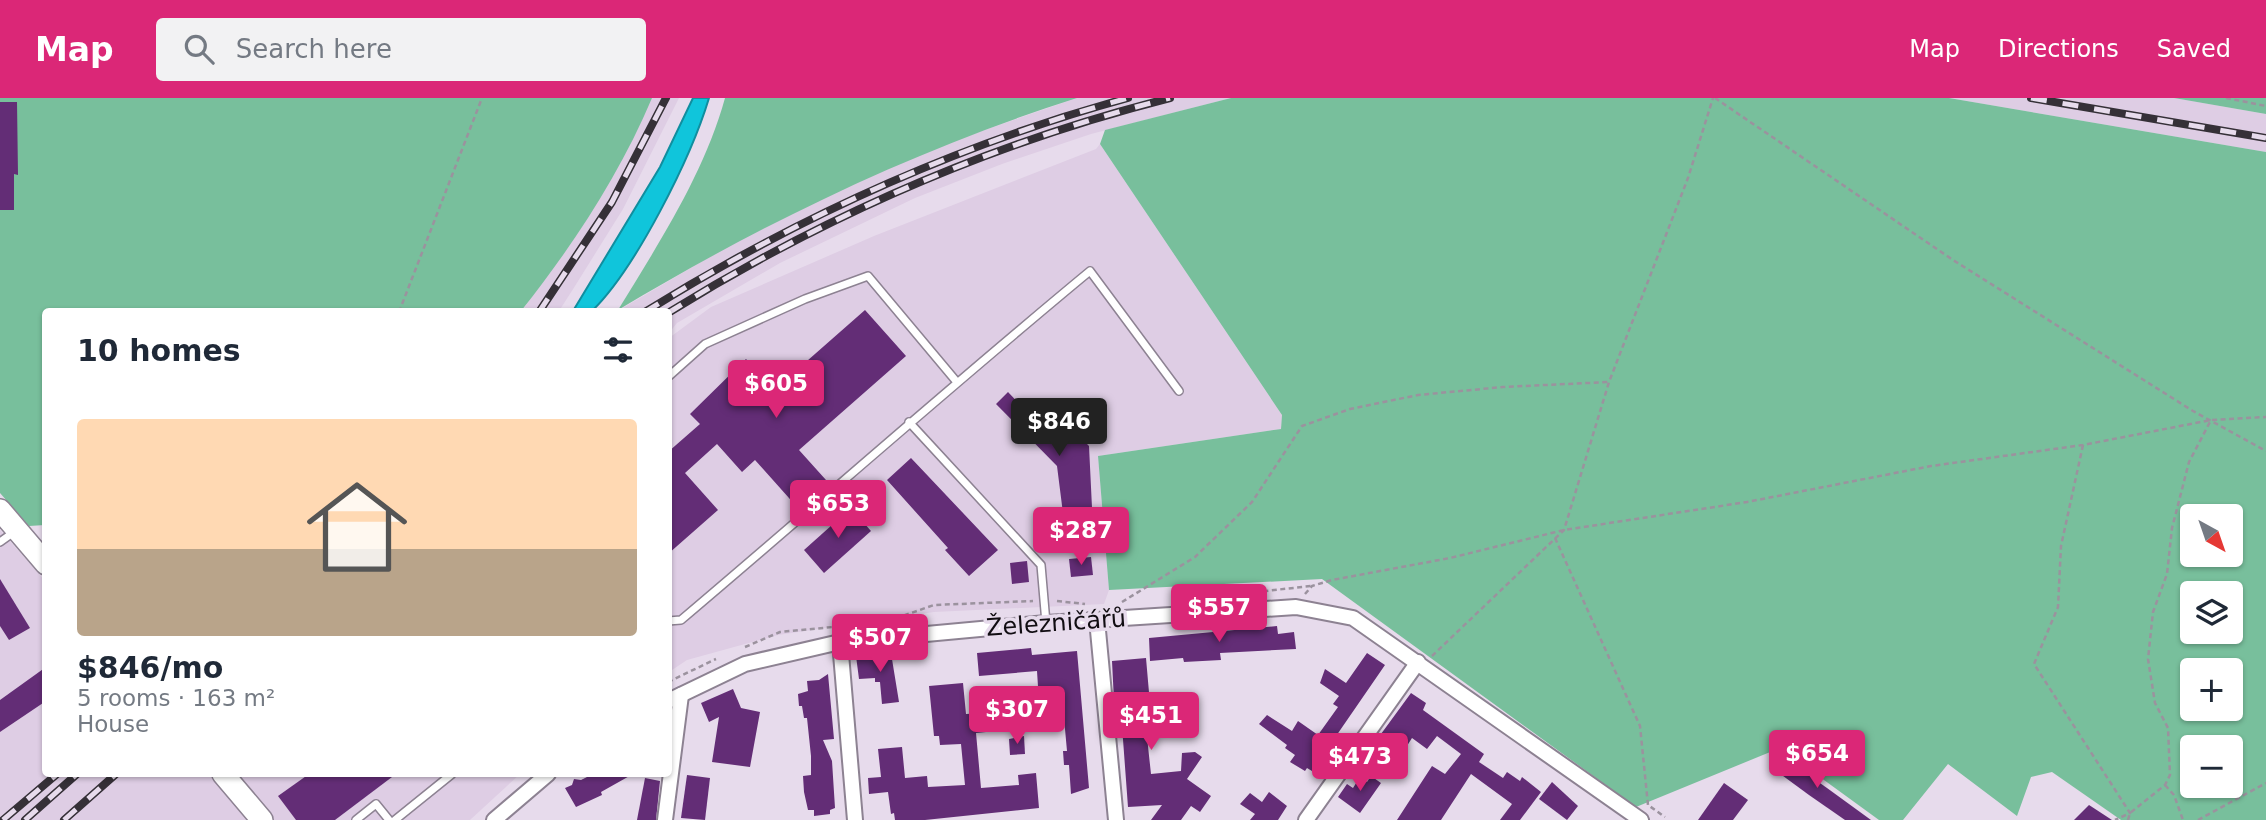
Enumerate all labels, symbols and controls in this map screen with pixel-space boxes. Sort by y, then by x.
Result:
search box [156,18,646,81]
text: Map [35,30,114,69]
icon: search [180,30,218,68]
text: Search here [236,34,392,64]
text: Map [1909,35,1960,63]
text: Directions [1998,35,2119,63]
text: Saved [2157,35,2231,63]
icon: filters [599,331,637,369]
text: 10 homes [77,333,241,368]
pin: $605 [735,360,817,420]
text: $605 [744,370,808,396]
pin: $846 [1018,398,1100,458]
text: $846 [1027,408,1091,434]
icon: home [294,464,420,590]
pin: $653 [797,480,879,540]
text: $653 [806,490,870,516]
north arrow [2180,504,2244,567]
map controls [2180,504,2243,798]
pin: $287 [1040,508,1122,567]
text: $287 [1049,517,1113,543]
button: layers [2180,581,2243,644]
pin: $557 [1178,584,1260,644]
text: $557 [1187,594,1251,620]
street label: Železničářů [985,603,1127,642]
pin: $507 [839,614,921,674]
text: $507 [848,624,912,650]
text: $846/mo [77,650,223,685]
button: + [2180,658,2243,721]
text: 5 rooms · 163 m² [77,685,275,711]
pin: $307 [976,686,1058,746]
pin: $451 [1110,692,1192,752]
text: $307 [985,696,1049,722]
text: $451 [1119,702,1183,728]
text: House [77,711,149,737]
pin: $654 [1776,730,1858,790]
pin: $473 [1319,734,1401,793]
button: − [2180,735,2243,798]
text: $654 [1785,740,1849,766]
text: $473 [1328,743,1392,769]

